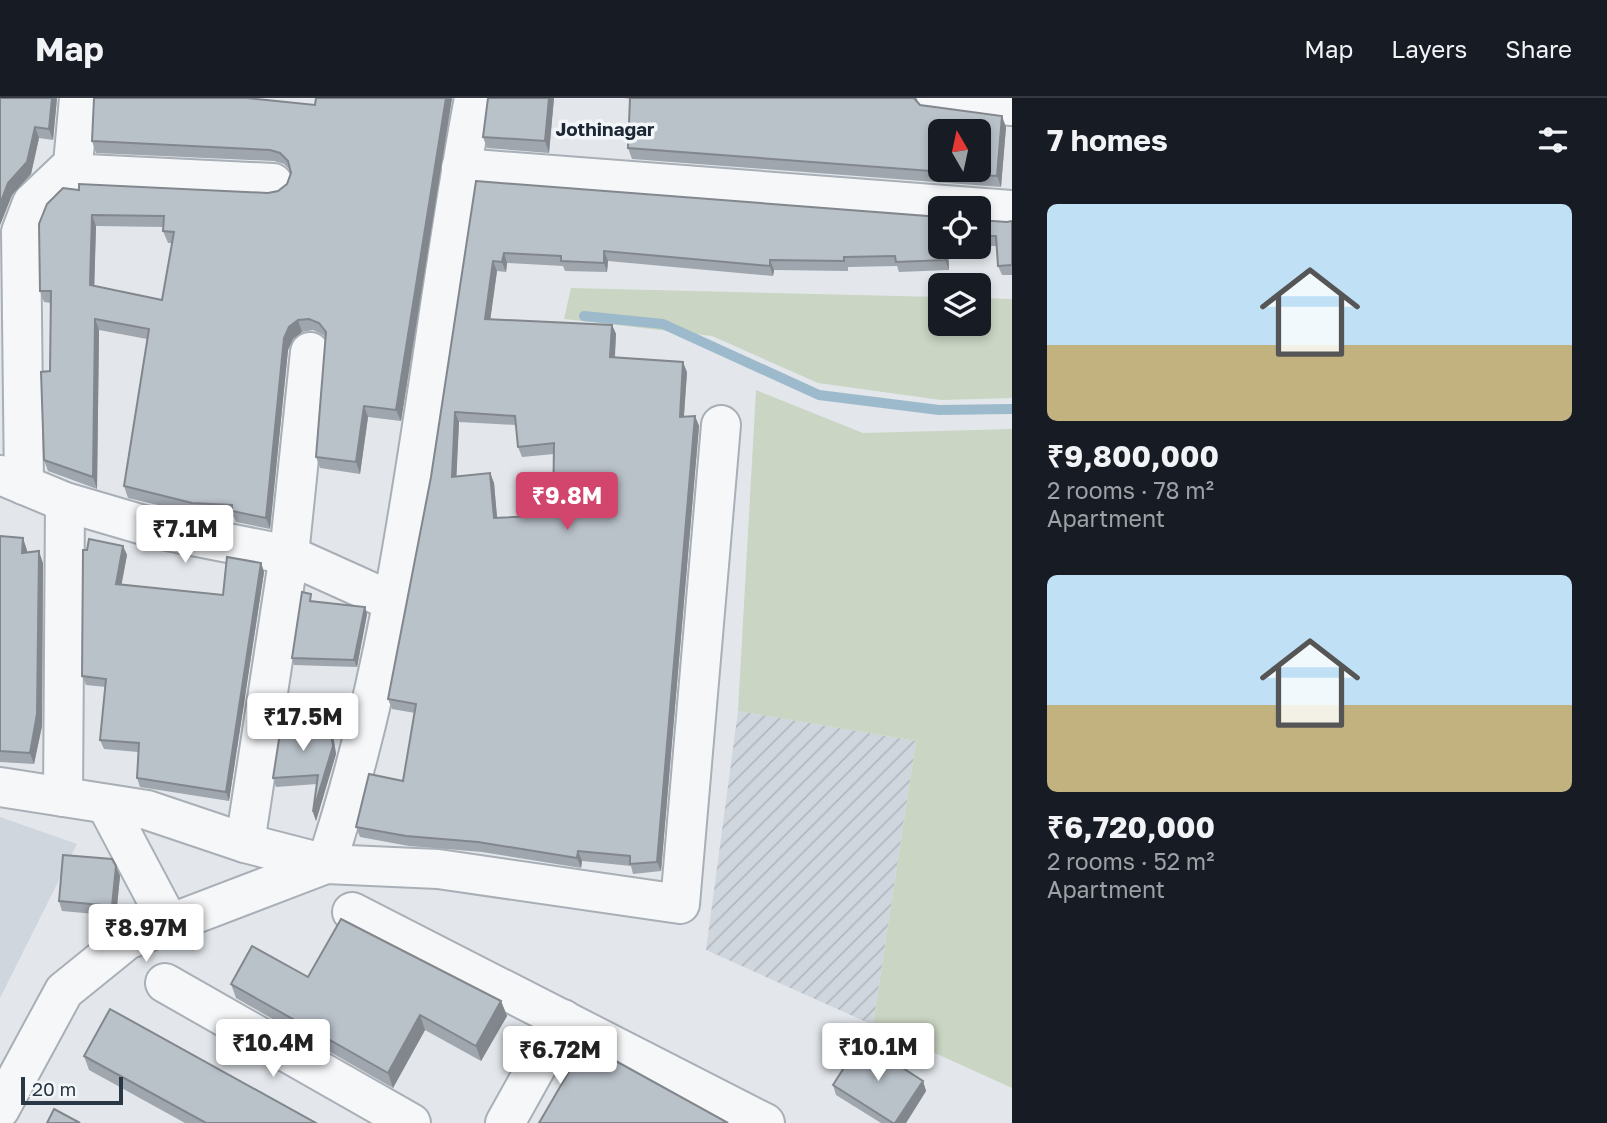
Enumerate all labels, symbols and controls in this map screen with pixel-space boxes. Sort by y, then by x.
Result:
text: Map [35,29,104,68]
text: Map [1304,34,1353,63]
text: Layers [1391,34,1467,63]
text: Share [1505,34,1572,63]
district label: Jothinagar [555,117,655,140]
north arrow [928,119,990,182]
map controls [928,119,991,336]
icon: filters [1534,121,1572,159]
text: 7 homes [1047,122,1168,158]
button: locate [928,196,991,259]
icon: home [1247,249,1373,375]
button: layers [928,273,991,336]
text: ₹9,800,000 [1047,438,1219,474]
pin: ₹9.8M [518,472,616,532]
text: 2 rooms · 78 m² [1047,476,1214,504]
text: ₹9.8M [532,481,602,509]
text: Apartment [1047,504,1165,532]
pin: ₹7.1M [136,505,234,565]
text: ₹7.1M [152,514,218,542]
icon: home [1247,620,1373,746]
pin: ₹17.5M [246,694,360,753]
text: ₹17.5M [263,702,343,730]
text: ₹6,720,000 [1047,809,1215,845]
text: 2 rooms · 52 m² [1047,847,1214,875]
text: Apartment [1047,875,1165,903]
pin: ₹8.97M [89,904,203,964]
text: ₹8.97M [105,913,187,941]
pin: ₹10.4M [216,1020,330,1079]
pin: ₹10.1M [821,1024,935,1083]
pin: ₹6.72M [503,1026,617,1086]
text: ₹10.4M [232,1028,314,1056]
text: ₹10.1M [838,1032,918,1060]
text: ₹6.72M [519,1035,601,1063]
scale bar [21,1074,122,1106]
text: 20 m [32,1077,76,1100]

